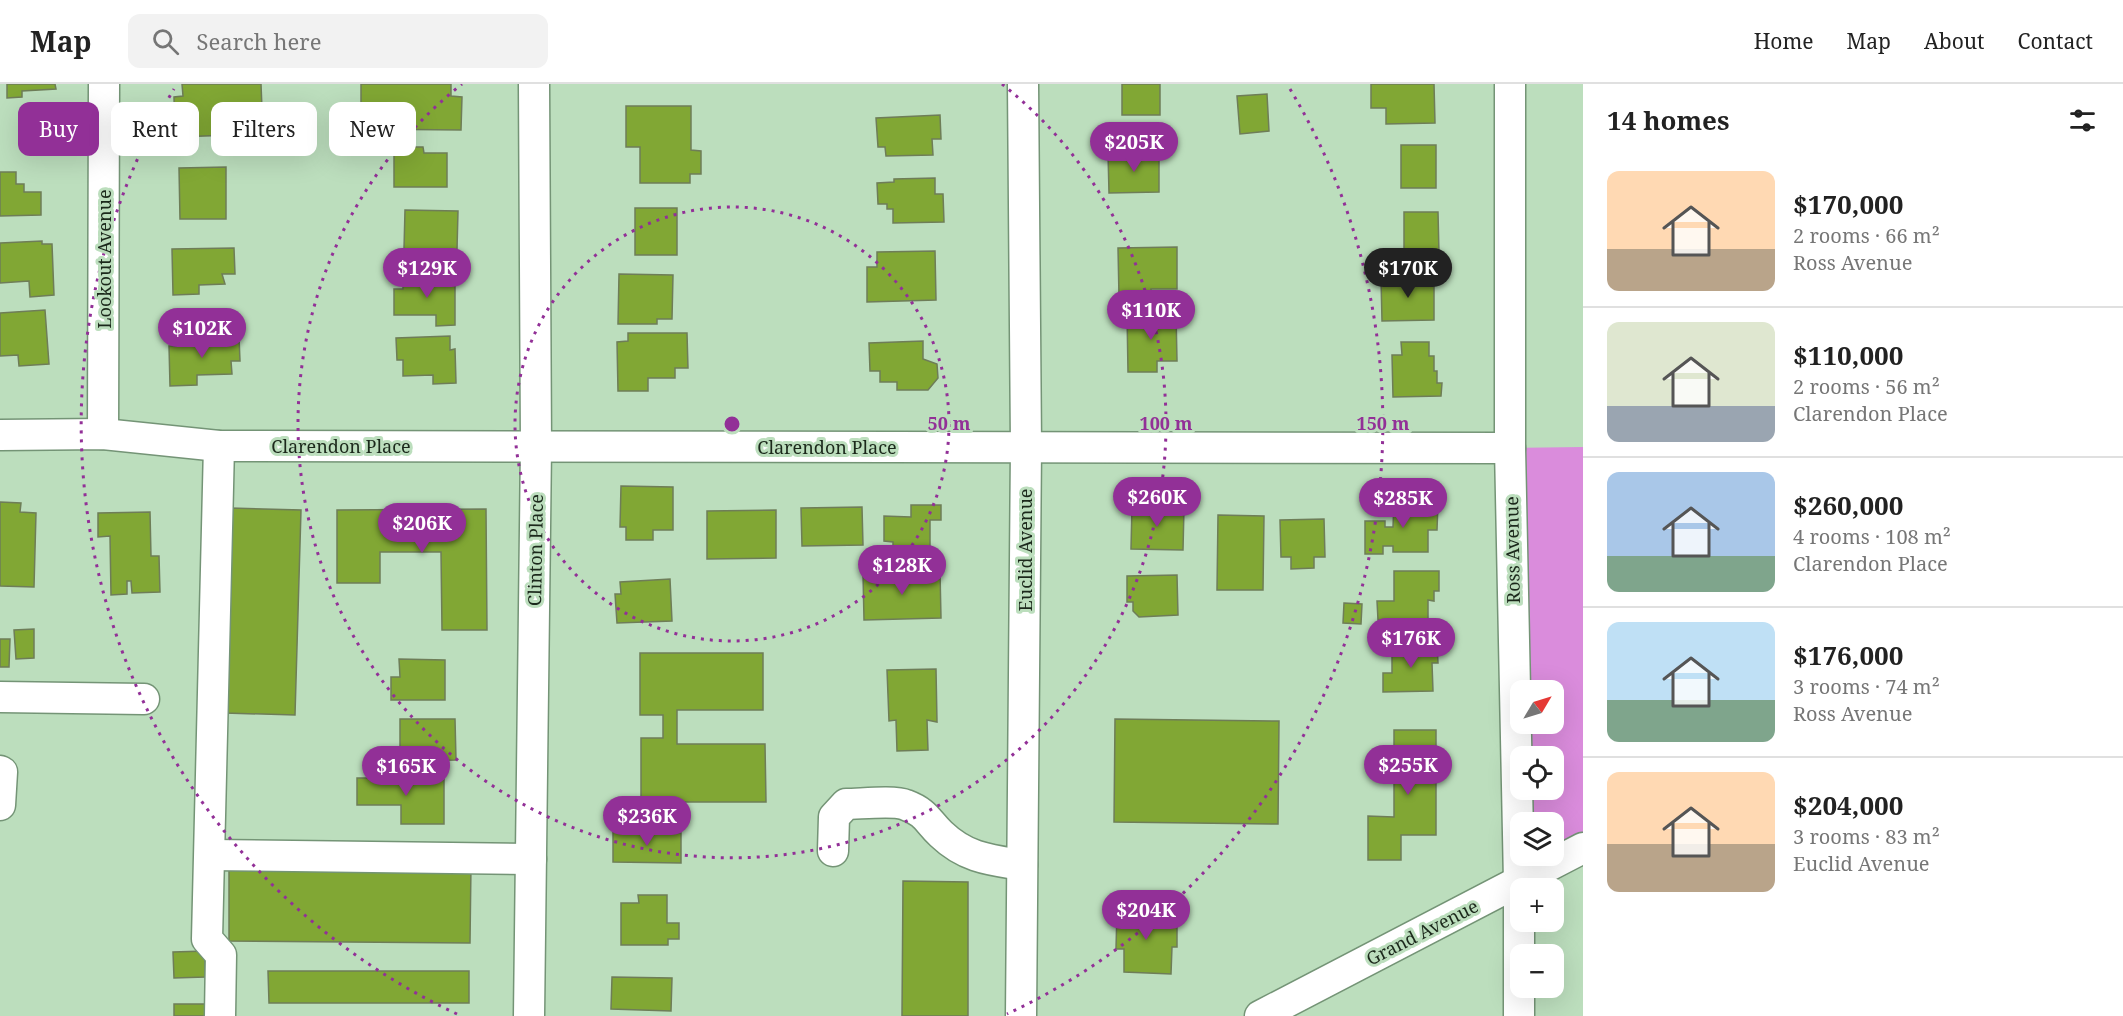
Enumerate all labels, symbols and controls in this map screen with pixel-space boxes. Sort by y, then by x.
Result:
search box [128,14,548,68]
text: Map [30,22,92,60]
icon: search [149,25,182,58]
text: Search here [197,26,321,56]
text: Home [1754,27,1814,55]
text: Map [1847,27,1891,55]
text: About [1924,27,1985,55]
text: Contact [2018,27,2093,55]
chip: Buy [18,102,99,156]
chip: Rent [111,102,199,156]
chip: Filters [211,102,317,156]
chip: New [329,102,416,156]
text: 14 homes [1607,102,1729,138]
icon: filters [2066,104,2099,137]
pin: $205K [1092,122,1176,173]
text: $205K [1104,128,1164,155]
text: $170,000 [1793,186,1903,222]
street label: Lookout Avenue [92,189,116,329]
icon: home [1655,195,1727,267]
text: 2 rooms · 66 m² [1793,222,1940,249]
pin: $129K [385,248,469,299]
pin: $170K [1366,248,1450,299]
text: Ross Avenue [1793,249,1912,276]
text: $129K [397,254,457,281]
text: $170K [1378,254,1438,281]
pin: $110K [1109,290,1193,341]
text: $110K [1121,296,1181,323]
pin: $102K [160,308,244,359]
text: $102K [172,314,232,341]
text: $110,000 [1793,337,1903,373]
icon: home [1655,346,1727,418]
text: 2 rooms · 56 m² [1793,373,1940,400]
text: Clarendon Place [1793,400,1948,427]
text: 50 m [928,411,971,435]
text: 100 m [1140,411,1193,435]
text: 150 m [1357,411,1410,435]
centre of rings [722,414,742,434]
street label: Clarendon Place [271,434,411,458]
street label: Clarendon Place [757,435,897,459]
pin: $260K [1115,477,1199,528]
pin: $285K [1361,478,1445,529]
text: $260K [1127,483,1187,510]
text: $285K [1373,484,1433,511]
text: $260,000 [1793,487,1903,523]
street label: Euclid Avenue [1013,489,1037,611]
street label: Clinton Place [522,494,548,606]
street label: Ross Avenue [1499,496,1525,604]
icon: home [1655,496,1727,568]
pin: $206K [380,503,464,554]
text: $206K [392,509,452,536]
text: 4 rooms · 108 m² [1793,523,1951,550]
pin: $128K [860,545,944,596]
text: Clarendon Place [1793,550,1948,577]
text: $128K [872,551,932,578]
pin: $176K [1369,618,1453,669]
text: $176K [1381,624,1441,651]
text: $176,000 [1793,637,1903,673]
icon: home [1655,646,1727,718]
text: 3 rooms · 74 m² [1793,673,1940,700]
north arrow [1510,680,1564,734]
map controls [1510,680,1564,998]
text: Ross Avenue [1793,700,1912,727]
pin: $255K [1366,745,1450,796]
pin: $165K [364,746,448,797]
button: locate [1510,746,1564,800]
text: $255K [1378,751,1438,778]
text: $165K [376,752,436,779]
text: $204,000 [1793,787,1903,823]
pin: $236K [605,796,689,847]
icon: home [1655,796,1727,868]
text: $236K [617,802,677,829]
button: layers [1510,812,1564,866]
text: 3 rooms · 83 m² [1793,823,1940,850]
text: Euclid Avenue [1793,850,1930,877]
button: + [1510,878,1564,932]
pin: $204K [1104,890,1188,941]
street label: Grand Avenue [1362,893,1482,971]
text: $204K [1116,896,1176,923]
button: − [1510,944,1564,998]

